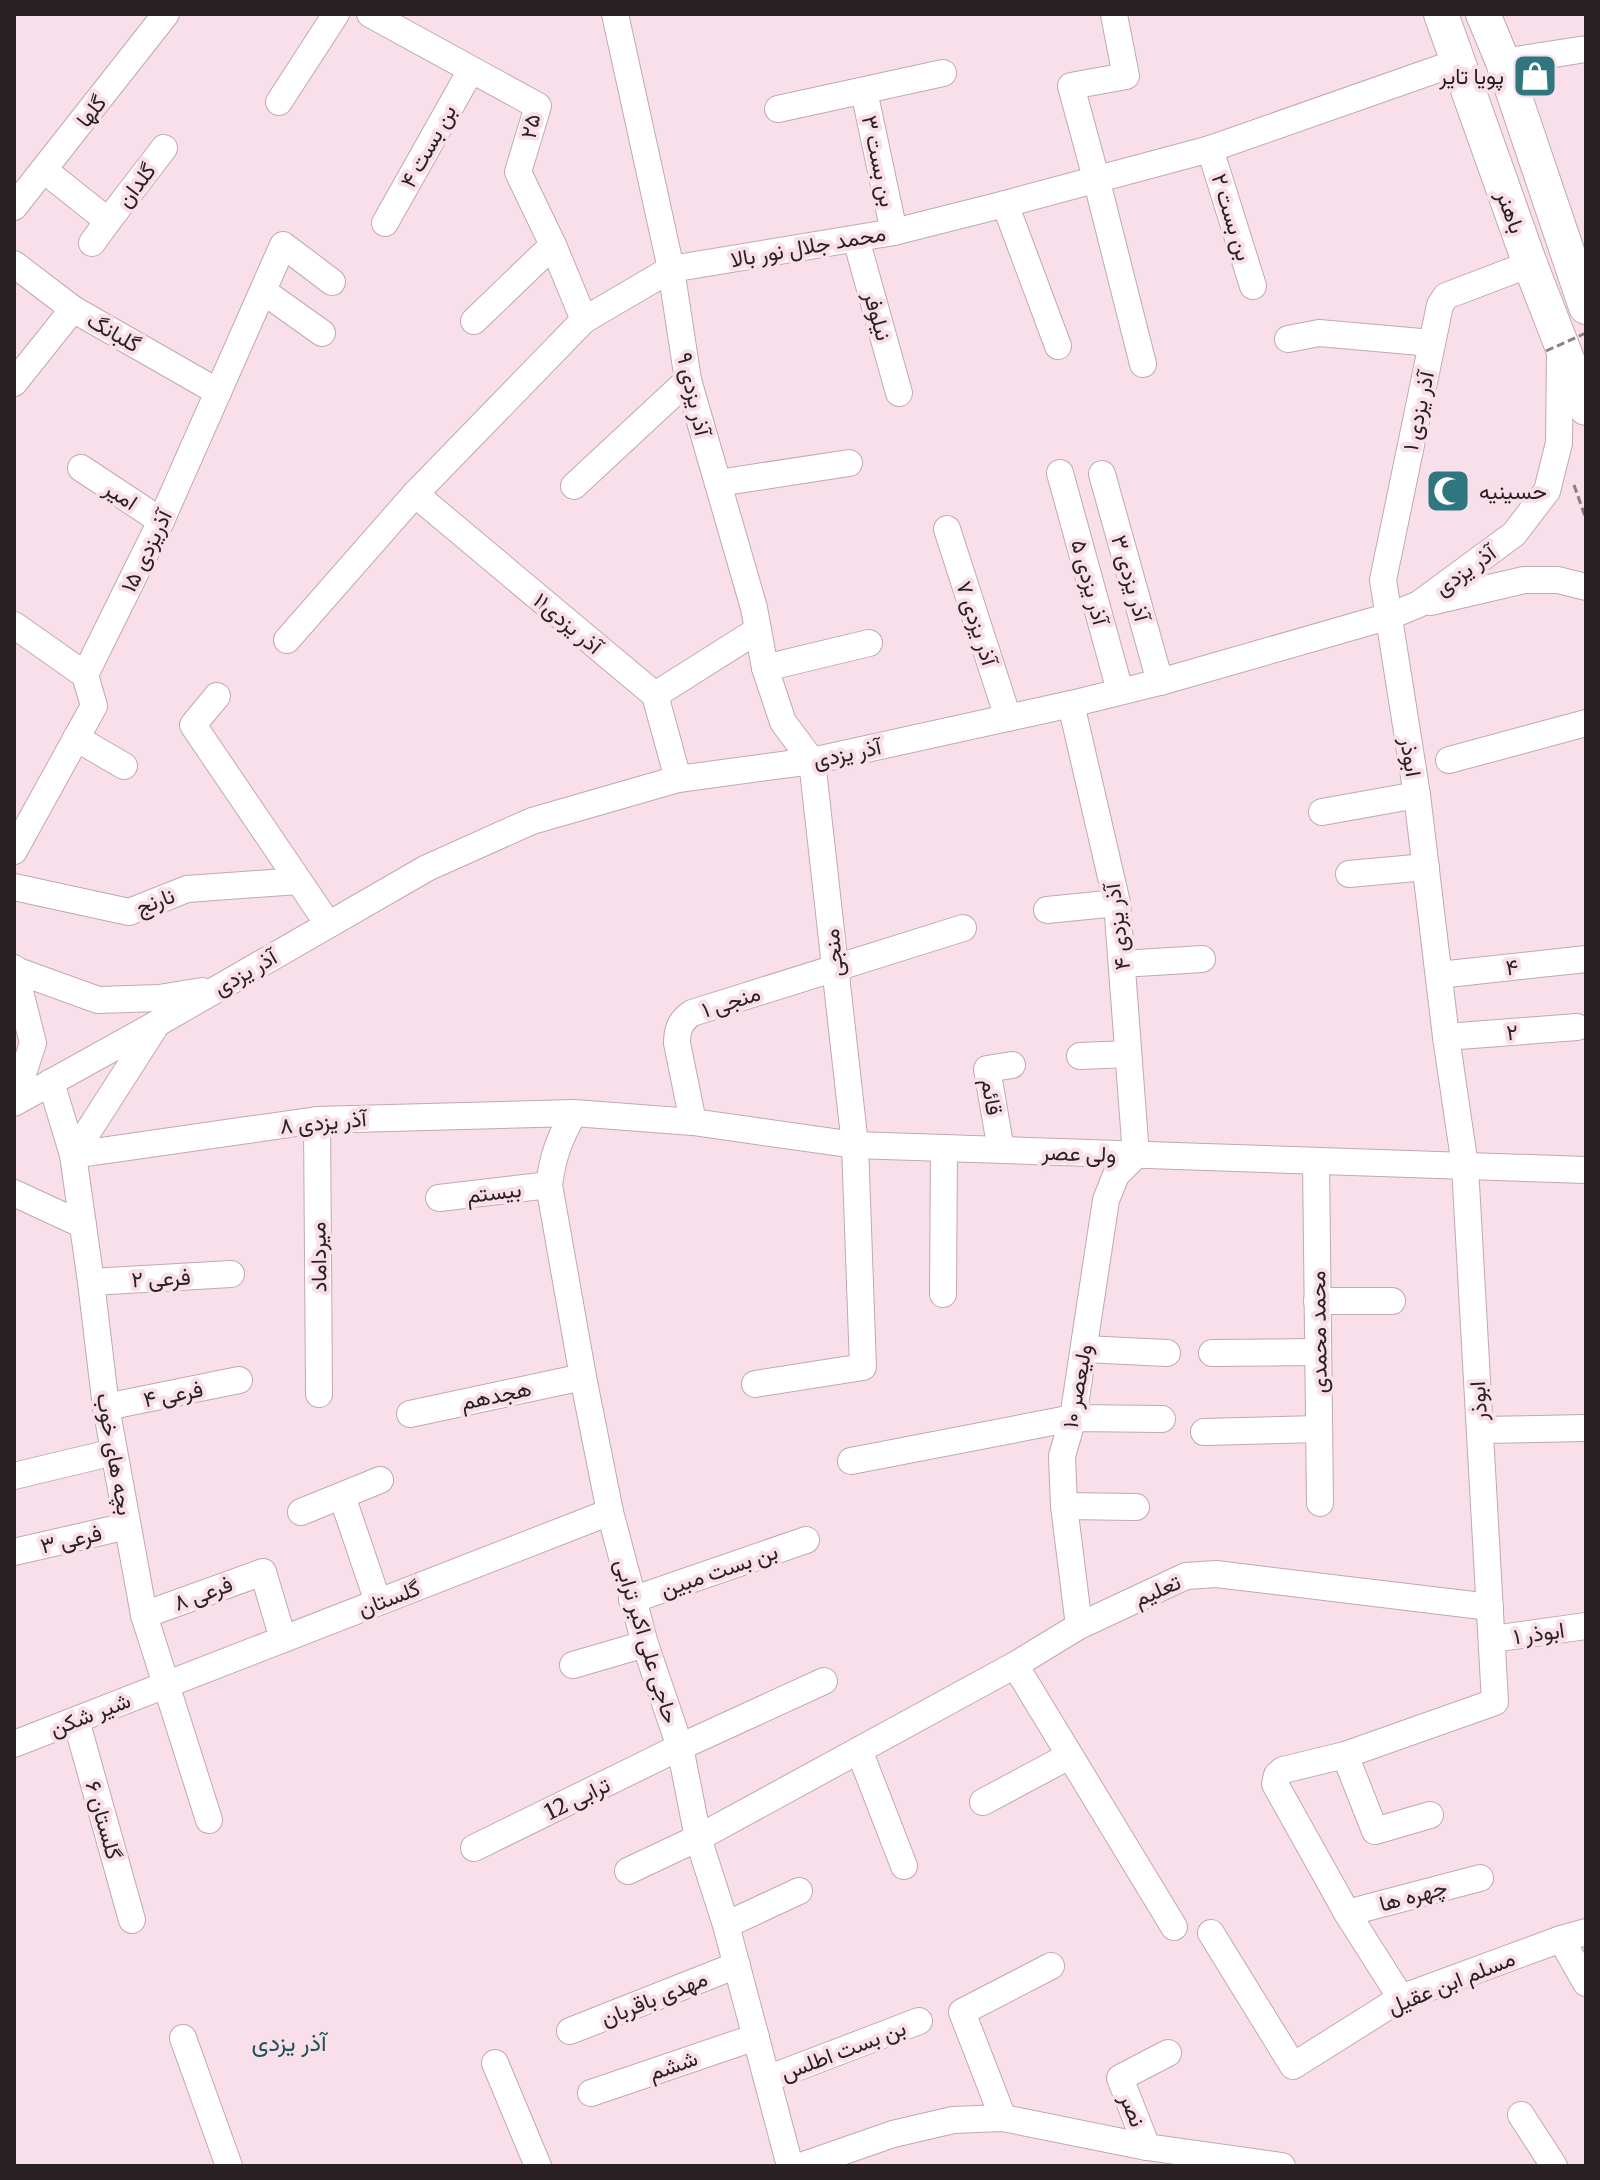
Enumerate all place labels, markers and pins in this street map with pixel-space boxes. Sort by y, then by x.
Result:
shop icon: پویا تایر [1511,52,1559,100]
place label: پویا تایر [1438,62,1504,91]
mosque icon: حسینیه [1424,467,1472,515]
place label: حسینیه [1479,477,1547,505]

